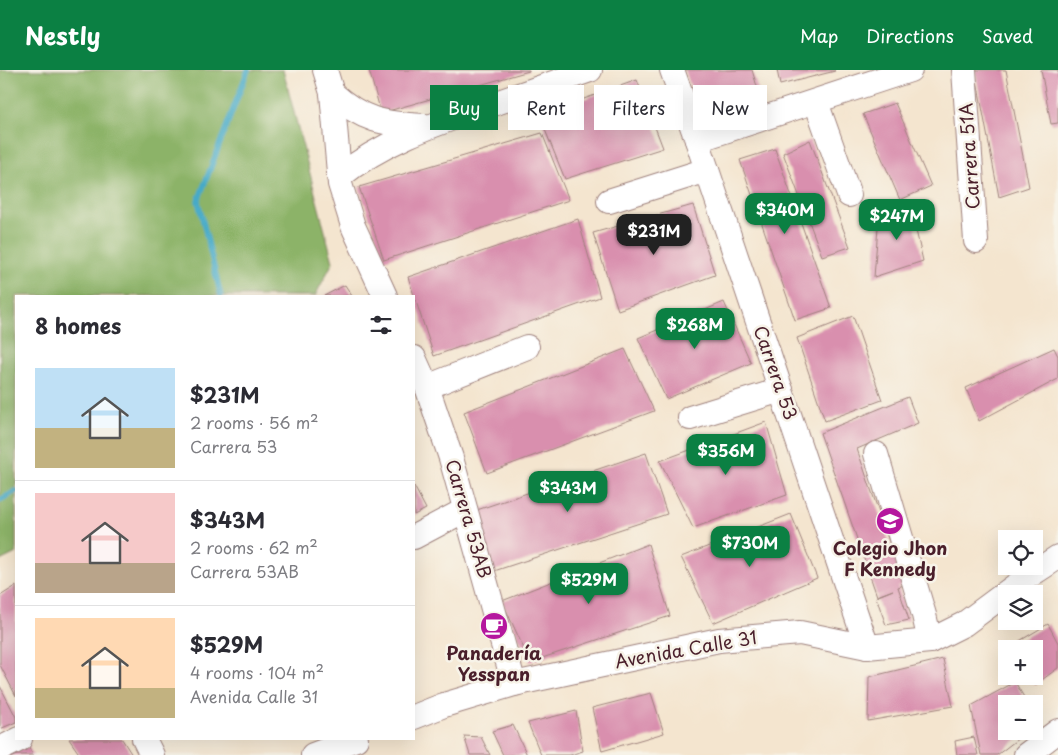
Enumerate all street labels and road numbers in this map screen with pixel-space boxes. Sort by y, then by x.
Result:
street label: Carrera 51A [951,102,986,210]
street label: Carrera 53 [748,322,805,423]
street label: Carrera 53AB [440,456,499,581]
street label: Avenida Calle 31 [613,623,759,674]

